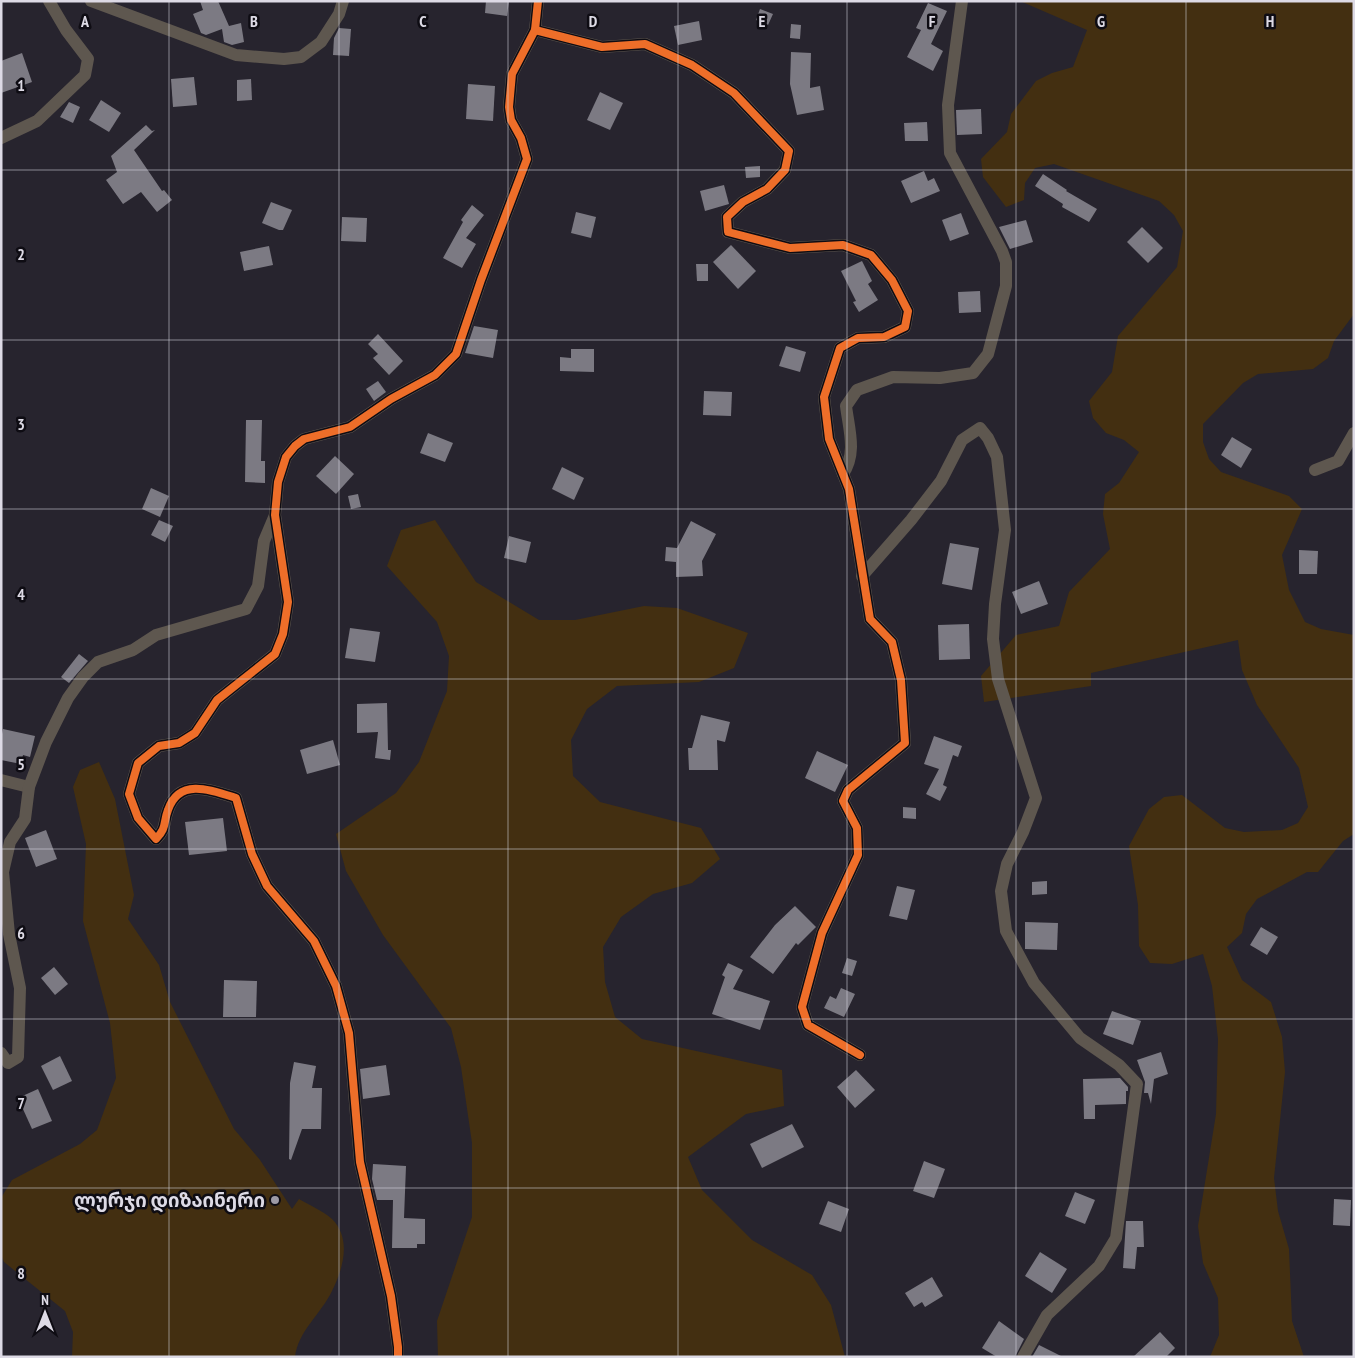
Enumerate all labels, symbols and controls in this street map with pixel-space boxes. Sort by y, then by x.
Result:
text: A [80,11,90,31]
text: B [250,11,258,31]
text: C [419,11,427,31]
text: D [589,11,598,31]
text: E [759,11,766,31]
text: F [929,11,936,31]
text: G [1097,11,1105,31]
text: H [1266,11,1274,31]
text: 1 [17,75,25,95]
text: 2 [17,244,25,264]
text: 3 [17,414,25,434]
text: 4 [17,584,25,604]
text: 5 [17,754,25,774]
text: 6 [17,923,25,943]
text: 7 [17,1093,25,1113]
place label: ლურჯი დიზაინერი [74,1188,265,1213]
marker: ლურჯი დიზაინერი [269,1194,281,1206]
text: 8 [17,1263,25,1283]
north arrow [20,1288,70,1338]
text: N [41,1291,49,1309]

